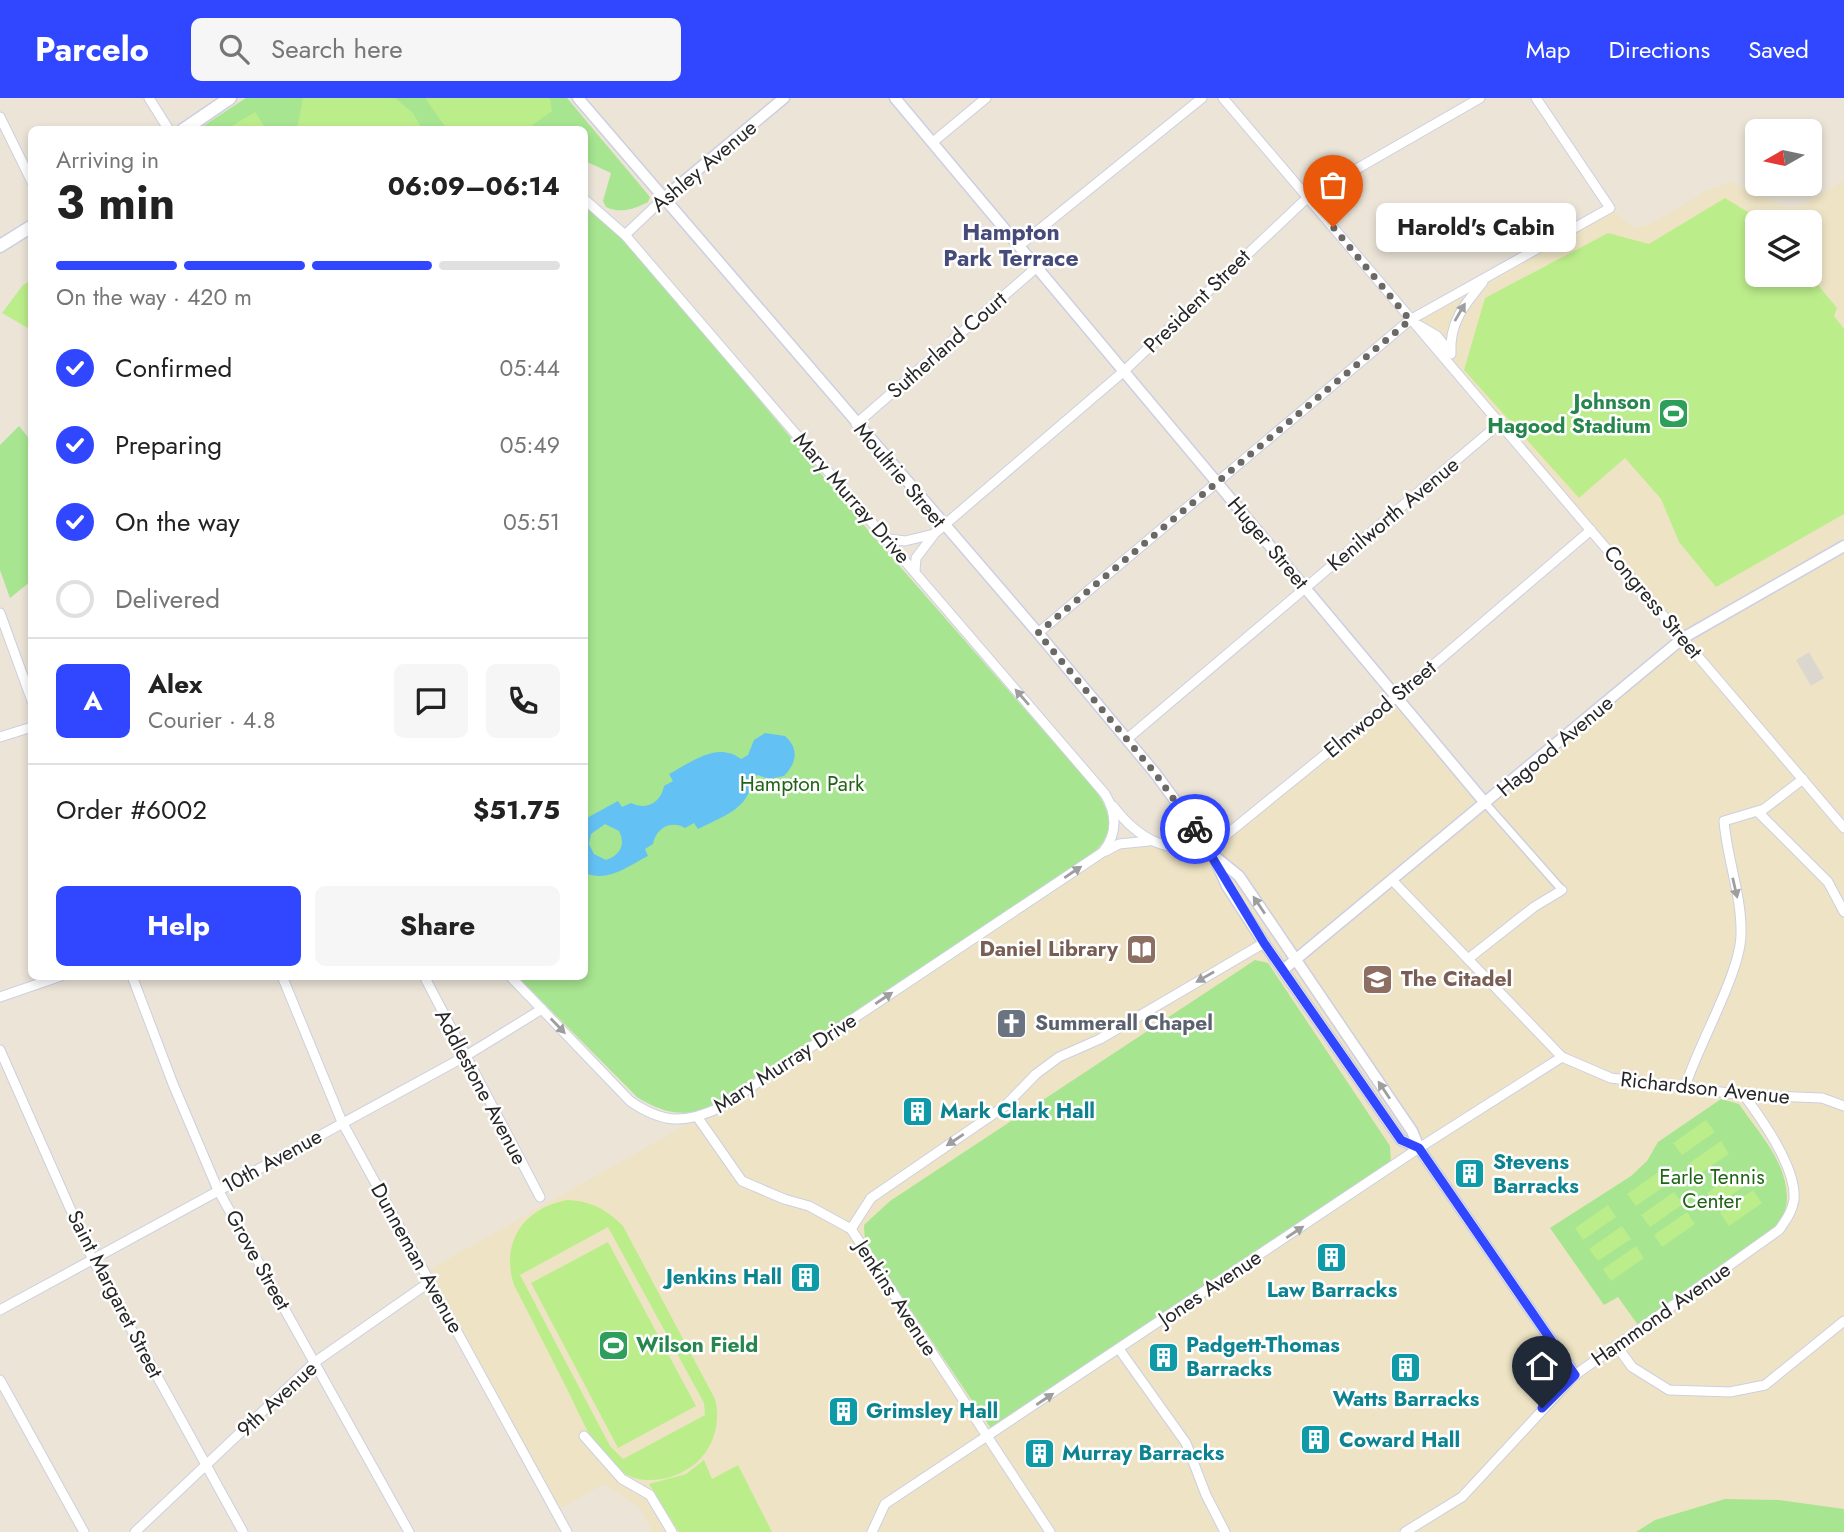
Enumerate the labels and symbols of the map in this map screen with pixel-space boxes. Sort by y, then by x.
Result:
street label: Ashley Avenue [645,113,763,219]
north arrow [1745,119,1822,196]
pin [1303,155,1363,227]
callout: Harold's Cabin [1375,202,1574,252]
district label: Hampton Park Terrace [943,215,1079,275]
street label: President Street [1137,242,1257,360]
street label: Sutherland Court [881,284,1013,406]
one-way arrow [1454,303,1466,322]
place label: Johnson Hagood Stadium [1487,387,1651,441]
sports icon: Johnson Hagood Stadium [1657,397,1691,431]
street label: Moultrie Street [847,416,953,534]
street label: Mary Murray Drive [787,426,918,570]
street label: Kenilworth Avenue [1321,450,1466,578]
street label: Huger Street [1220,490,1316,596]
street label: Congress Street [1597,539,1709,665]
street label: Elmwood Street [1318,653,1442,765]
one-way arrow [1015,688,1030,705]
street label: Hagood Avenue [1490,688,1620,804]
park label: Hampton Park [740,769,865,799]
courier [1160,794,1230,864]
one-way arrow [1064,866,1083,879]
one-way arrow [1730,877,1741,899]
one-way arrow [1252,896,1266,914]
library icon: Daniel Library [1124,932,1158,966]
place label: Daniel Library [979,934,1119,964]
school or university icon: The Citadel [1361,962,1395,996]
place label: The Citadel [1401,964,1512,994]
one-way arrow [1196,971,1215,983]
one-way arrow [875,991,893,1005]
street label: Addlestone Avenue [427,1004,535,1170]
street label: Mary Murray Drive [708,1005,863,1121]
church icon: Summerall Chapel [995,1006,1029,1040]
place label: Summerall Chapel [1035,1008,1213,1038]
one-way arrow [549,1017,565,1034]
street label: Richardson Avenue [1619,1064,1791,1112]
one-way arrow [1377,1081,1391,1099]
building icon: Mark Clark Hall [900,1094,934,1128]
place label: Mark Clark Hall [940,1096,1095,1126]
street label: 10th Avenue [217,1121,327,1201]
one-way arrow [946,1133,964,1147]
place label: Stevens Barracks [1493,1147,1579,1201]
building icon: Stevens Barracks [1453,1157,1487,1191]
park label: Earle Tennis Center [1659,1162,1765,1216]
street label: Dunneman Avenue [363,1178,471,1339]
street label: Grove Street [218,1204,298,1316]
street label: Saint Margaret Street [60,1205,170,1383]
one-way arrow [1285,1225,1305,1238]
street label: Jenkins Avenue [846,1232,945,1362]
building icon: Law Barracks [1315,1241,1349,1275]
street label: Jones Avenue [1150,1242,1268,1335]
street label: Hammond Avenue [1585,1255,1737,1373]
building icon: Jenkins Hall [788,1260,822,1294]
place label: Jenkins Hall [662,1262,782,1292]
place label: Law Barracks [1267,1275,1398,1305]
sports icon: Wilson Field [596,1328,630,1362]
place label: Wilson Field [636,1330,758,1360]
place label: Padgett-Thomas Barracks [1186,1330,1340,1384]
pin [1512,1336,1572,1408]
building icon: Padgett-Thomas Barracks [1146,1340,1180,1374]
building icon: Watts Barracks [1389,1350,1423,1384]
street label: 9th Avenue [230,1354,324,1444]
place label: Watts Barracks [1333,1384,1480,1414]
one-way arrow [1035,1393,1055,1406]
building icon: Grimsley Hall [826,1394,860,1428]
place label: Grimsley Hall [866,1396,998,1426]
building icon: Coward Hall [1299,1423,1333,1457]
place label: Coward Hall [1339,1425,1460,1455]
building icon: Murray Barracks [1022,1436,1056,1470]
place label: Murray Barracks [1062,1438,1225,1468]

